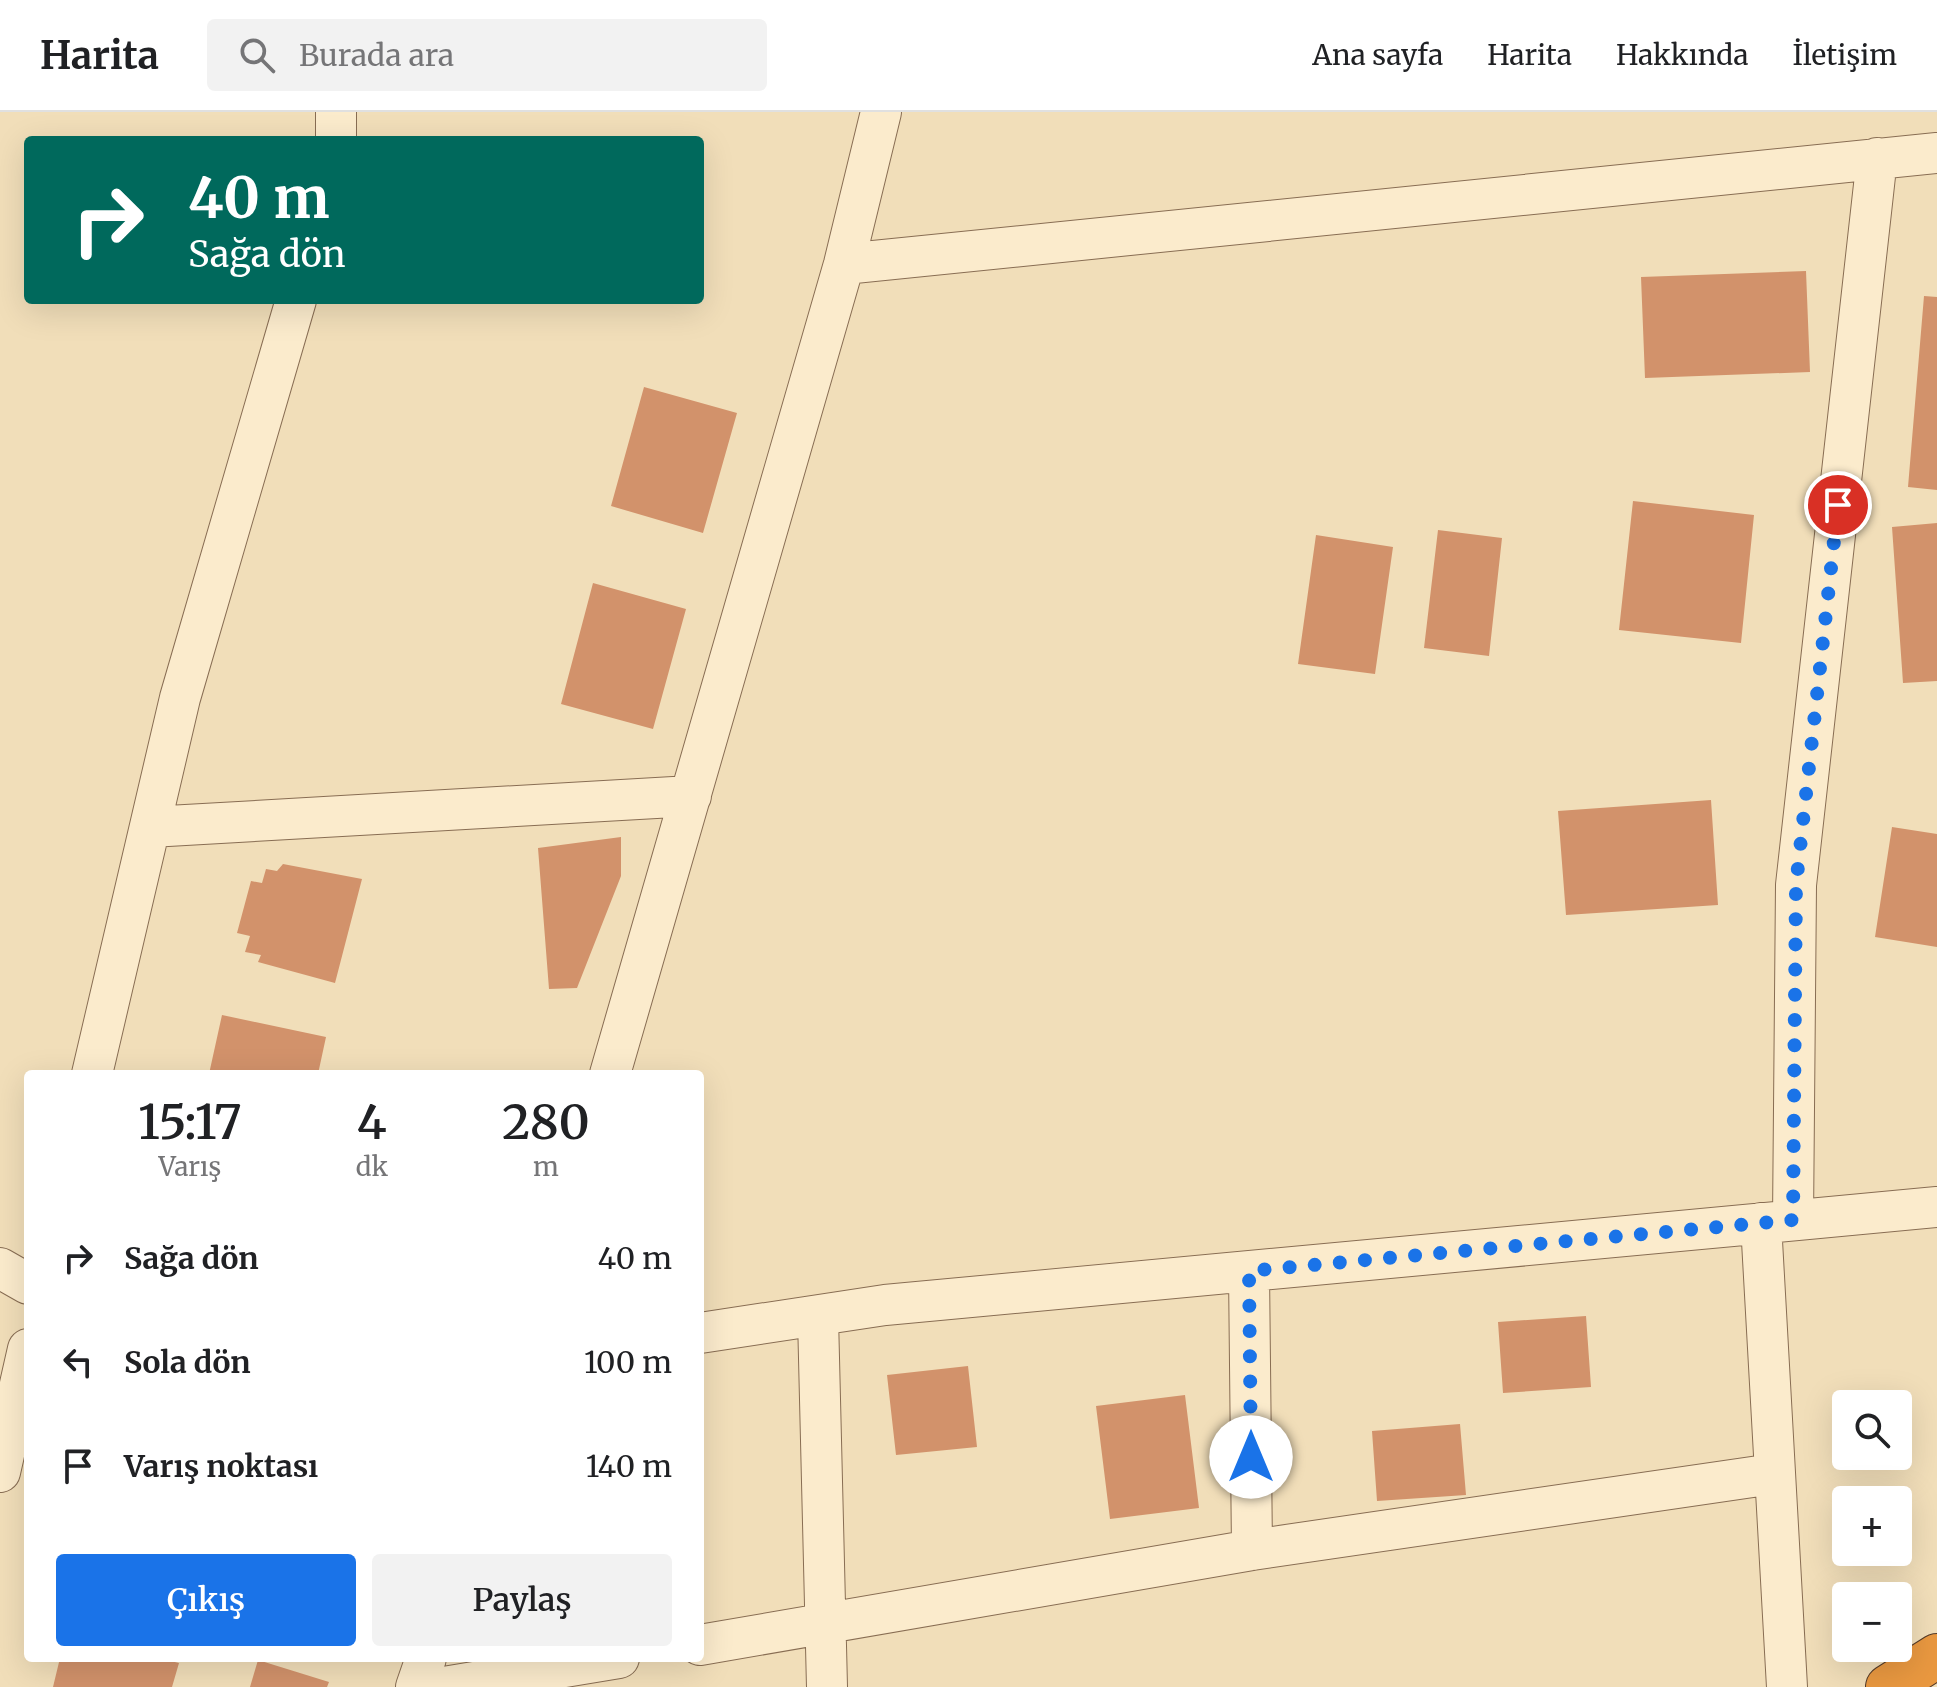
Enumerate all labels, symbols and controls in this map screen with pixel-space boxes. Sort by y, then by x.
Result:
search box [207,19,767,91]
text: Harita [40,32,159,79]
icon: search [235,33,279,77]
text: Burada ara [299,36,454,74]
text: Ana sayfa [1312,37,1443,73]
text: Harita [1487,37,1572,73]
text: Hakkında [1616,37,1749,73]
text: İletişim [1793,37,1897,73]
text: 40 m [188,163,330,233]
icon: right [56,168,160,272]
text: Sağa dön [188,232,346,277]
pin [1804,471,1872,539]
icon: arrive [1816,483,1860,527]
text: 15:17 [138,1092,242,1152]
text: 4 [357,1092,387,1152]
text: 280 [502,1092,590,1152]
text: Varış [158,1150,221,1183]
text: dk [356,1150,388,1183]
text: m [533,1150,559,1183]
icon: right [56,1236,100,1280]
text: Sağa dön [124,1239,259,1277]
text: 40 m [598,1239,672,1277]
icon: left [56,1340,100,1384]
text: Sola dön [124,1343,251,1381]
text: 100 m [584,1343,672,1381]
map controls [1832,1390,1912,1662]
button: search [1832,1390,1912,1470]
position arrow [1209,1415,1293,1499]
icon: arrive [56,1444,100,1488]
text: Varış noktası [124,1447,318,1485]
text: 140 m [586,1447,672,1485]
button: + [1832,1486,1912,1566]
button: Çıkış [56,1554,356,1646]
button: Paylaş [372,1554,672,1646]
button: − [1832,1582,1912,1662]

